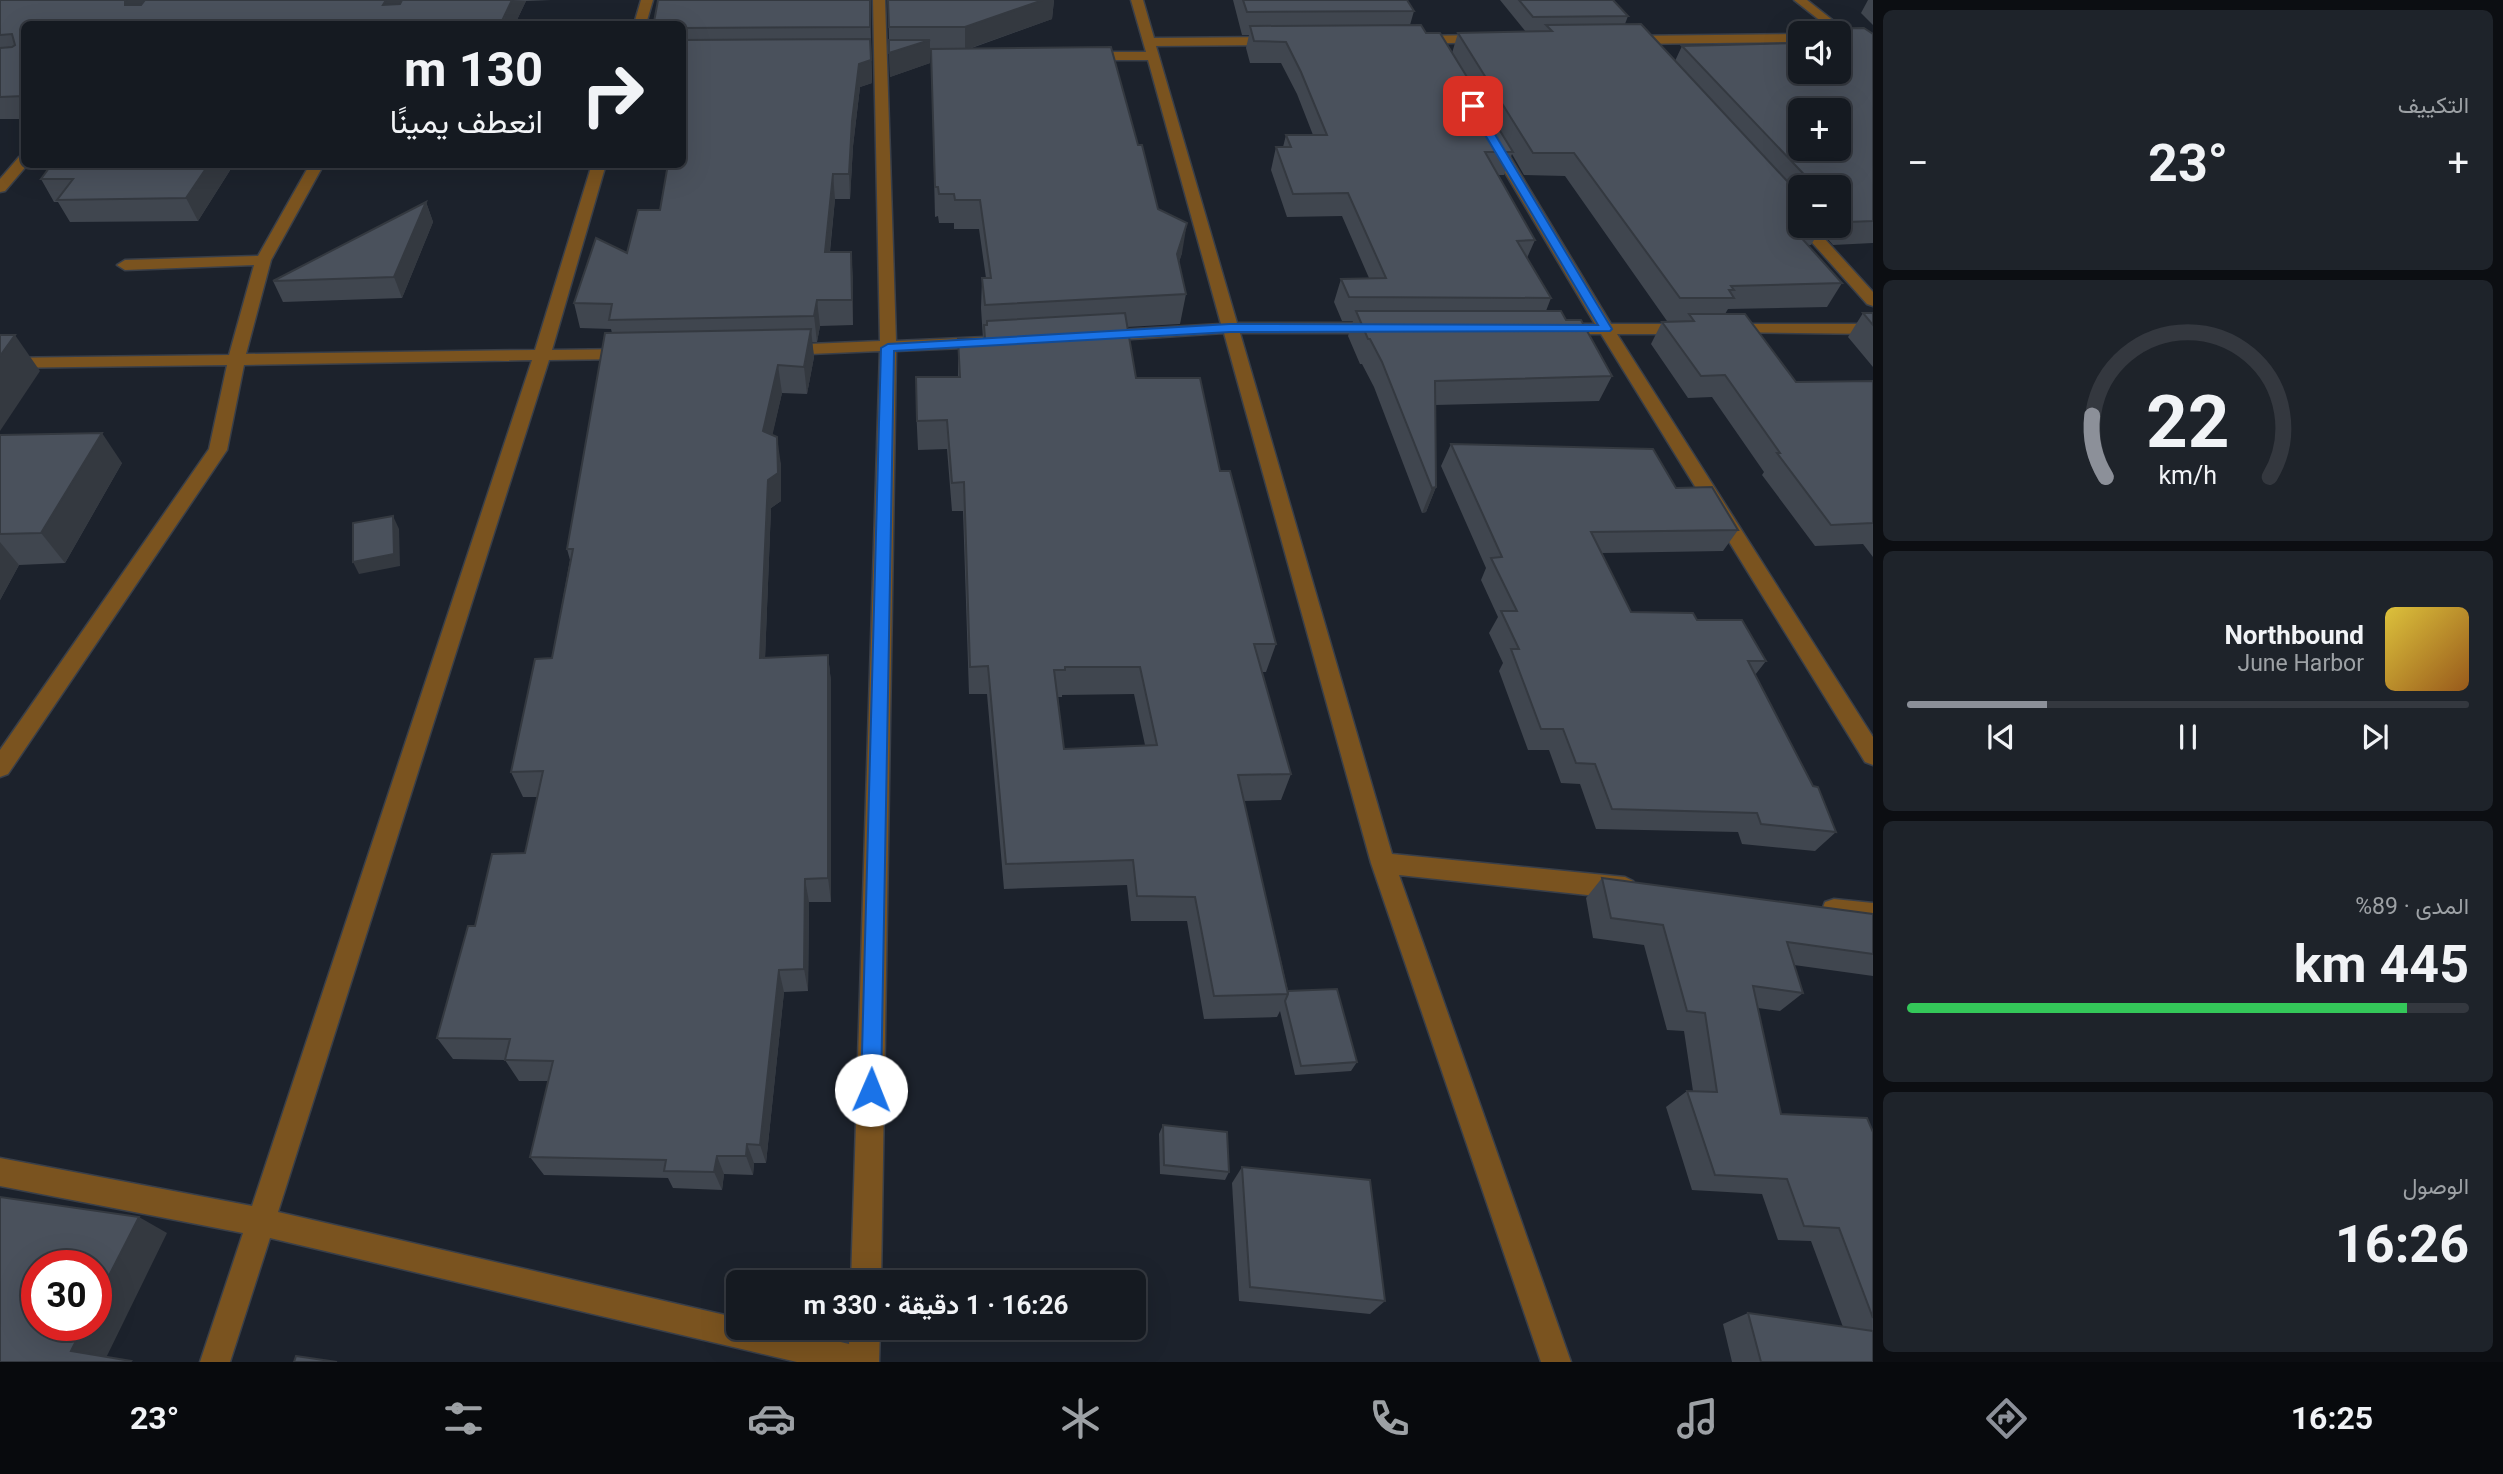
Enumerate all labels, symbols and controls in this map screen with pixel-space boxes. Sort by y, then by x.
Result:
map controls [1788,21,1851,238]
button: sound [1788,21,1851,84]
text: 130 m [404,41,543,98]
icon: right [567,49,658,140]
pin [1443,76,1503,136]
icon: arrive [1454,87,1492,125]
text: التكييف [2398,92,2469,119]
button: + [1788,98,1851,161]
text: انعطف يمينًا [390,103,543,141]
text: 23° [2148,133,2228,194]
text: − [1907,141,1929,185]
text: + [2447,141,2469,185]
button: − [1788,175,1851,238]
text: 22 [2146,379,2230,465]
text: km/h [2159,460,2217,489]
text: Northbound [2224,620,2364,650]
text: June Harbor [2237,650,2364,677]
icon: previous [1982,718,2020,756]
icon: pause [2169,718,2207,756]
icon: next [2356,718,2394,756]
text: المدى · 89% [2355,893,2469,920]
text: 445 km [2294,934,2469,995]
position arrow [834,1053,908,1127]
text: الوصول [2403,1173,2469,1200]
text: 16:26 [2335,1214,2469,1275]
speed limit sign: 30 [21,1250,112,1341]
text: 16:26 · 1 دقيقة · 330 m [803,1290,1069,1320]
icon: filters [439,1394,488,1443]
icon: car [747,1394,796,1443]
icon: climate [1056,1394,1105,1443]
icon: phone [1365,1394,1414,1443]
icon: music [1673,1394,1722,1443]
icon: directions [1982,1394,2031,1443]
text: 23° [130,1399,179,1437]
text: 16:25 [2291,1399,2373,1437]

